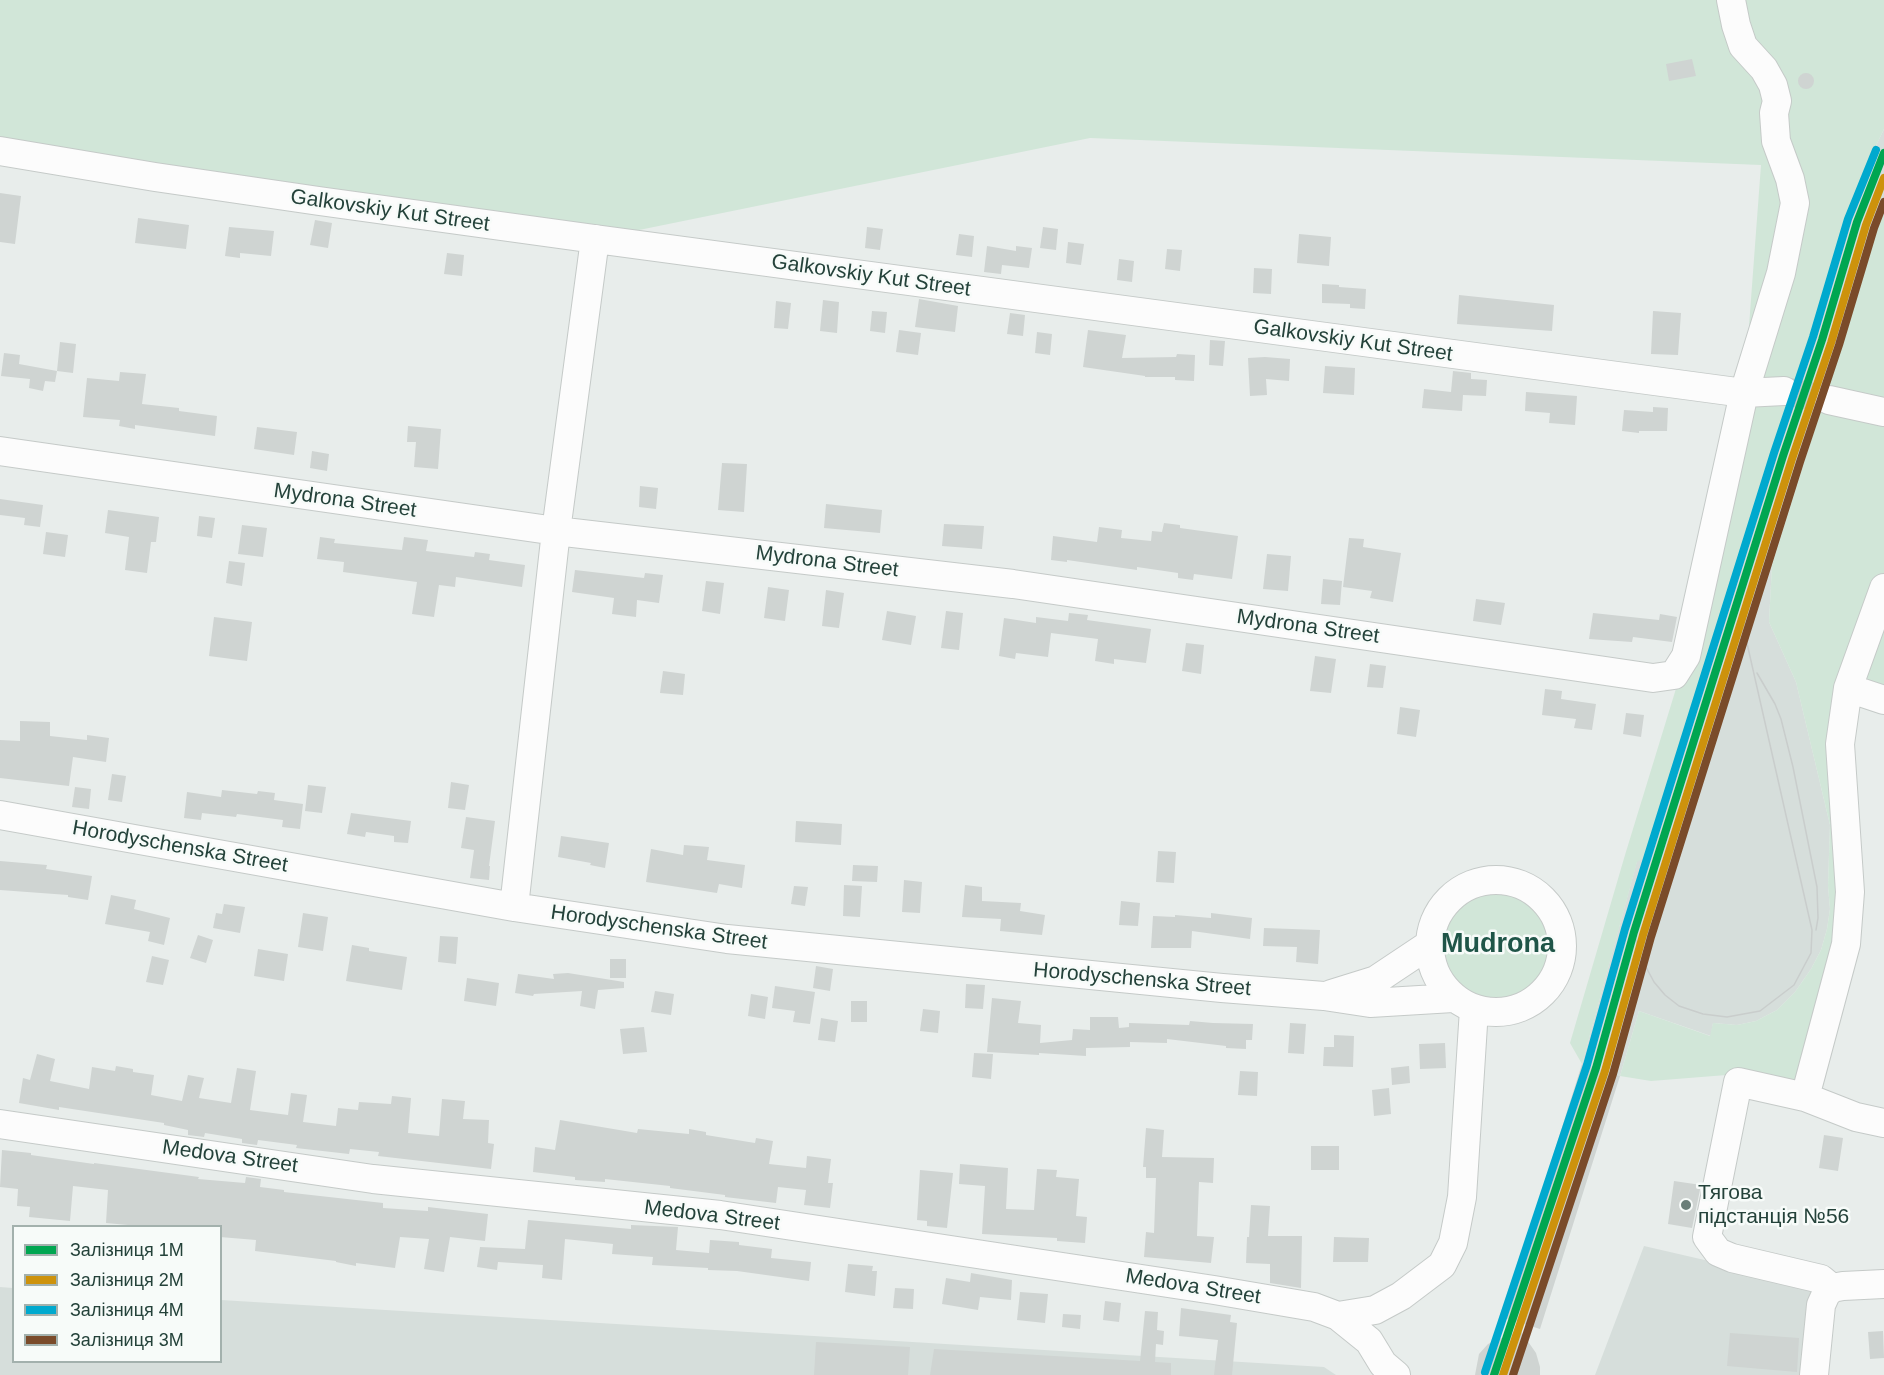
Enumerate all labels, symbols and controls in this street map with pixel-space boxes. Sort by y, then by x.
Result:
street label: Galkovskiy Kut Street [289,185,491,237]
street label: Galkovskiy Kut Street [770,250,972,302]
street label: Galkovskiy Kut Street [1252,315,1454,367]
street label: Mydrona Street [272,479,418,523]
street label: Mydrona Street [754,541,900,583]
street label: Mydrona Street [1235,605,1381,649]
street label: Horodyschenska Street [70,816,290,878]
street label: Horodyschenska Street [549,900,769,956]
district label: Mudrona [1441,929,1555,961]
street label: Horodyschenska Street [1032,958,1252,1002]
street label: Medova Street [161,1135,299,1179]
place label: Тягова підстанція №56 [1698,1180,1849,1230]
street label: Medova Street [643,1195,781,1237]
marker: Тягова підстанція №56 [1679,1198,1693,1212]
legend [12,1225,222,1363]
text: Залізниця 1М [70,1240,184,1260]
street label: Medova Street [1124,1264,1262,1310]
text: Залізниця 2М [70,1270,184,1290]
text: Залізниця 4М [70,1300,184,1320]
text: Залізниця 3М [70,1330,184,1350]

